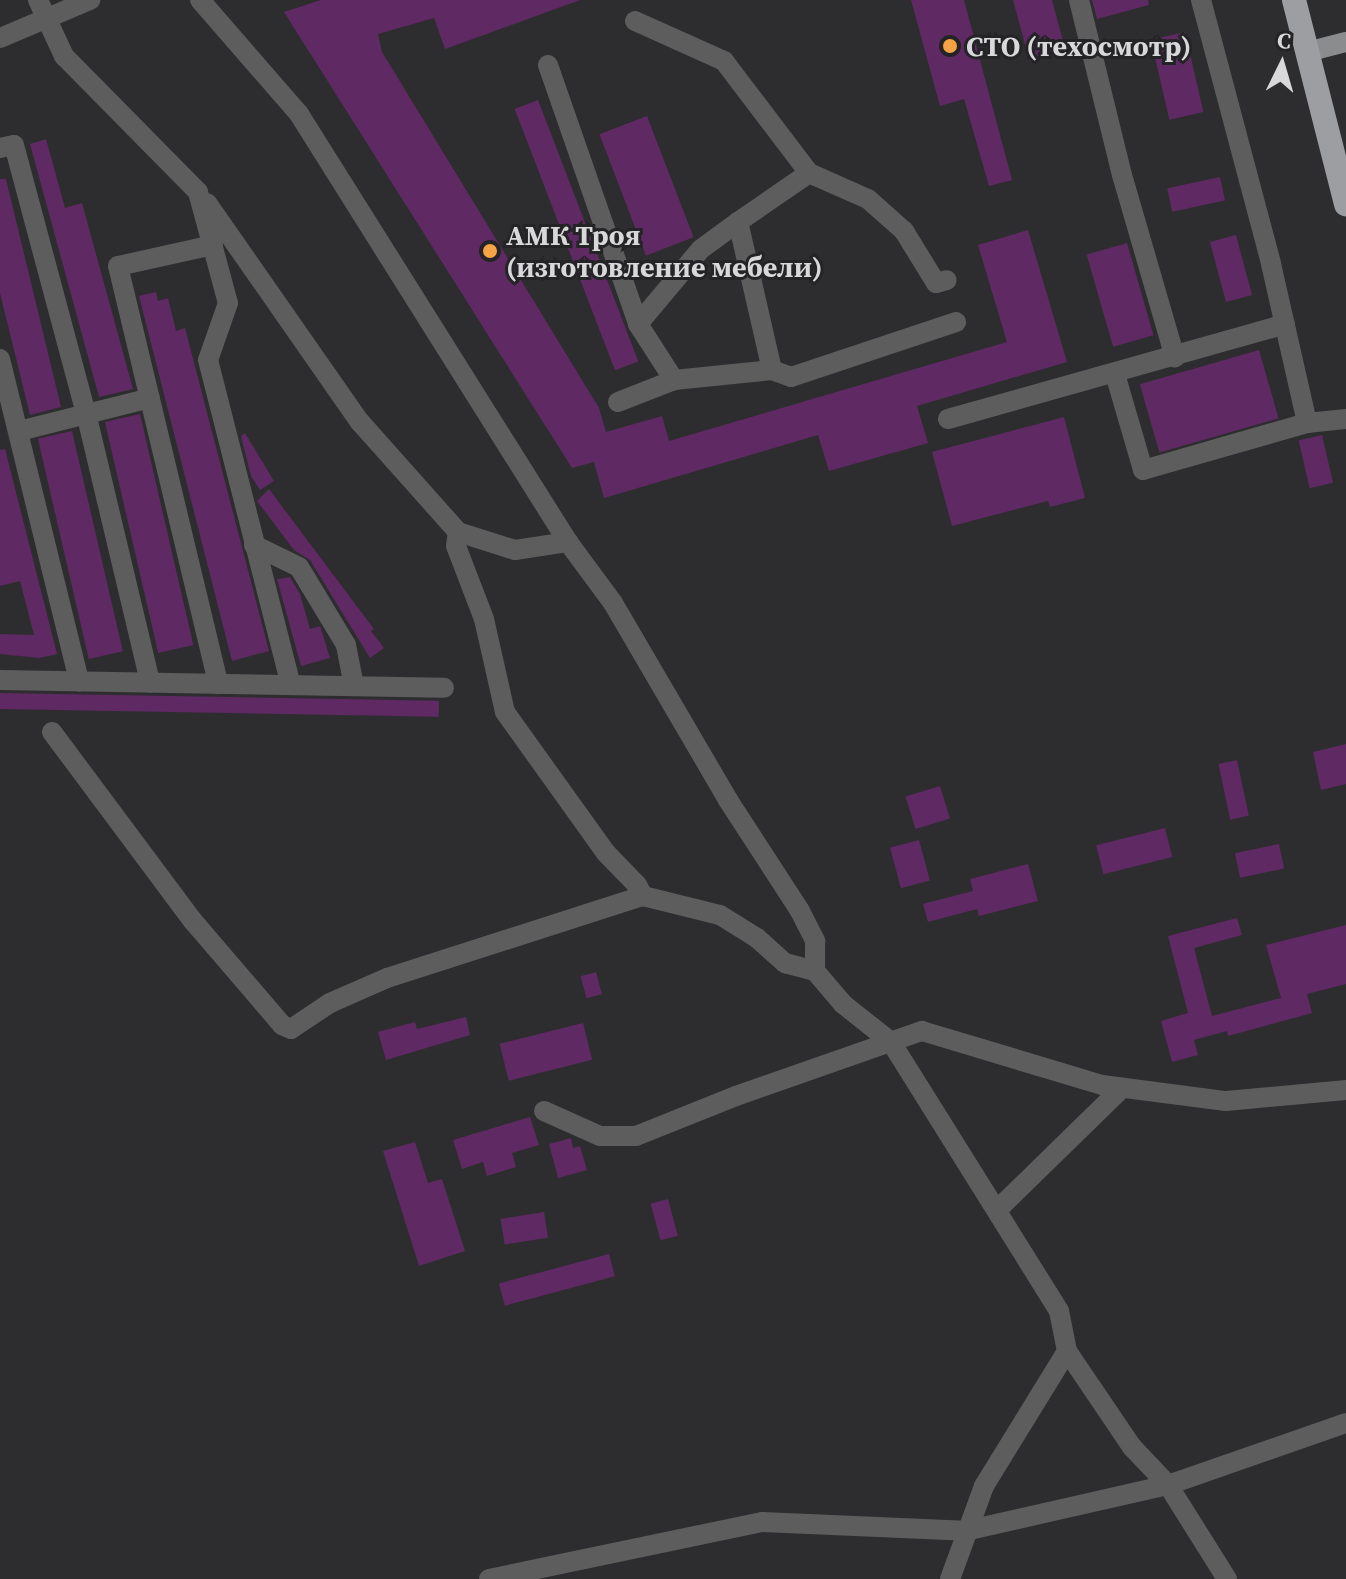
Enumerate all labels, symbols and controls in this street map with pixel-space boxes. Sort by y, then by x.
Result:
north arrow [1242,24,1322,104]
text: С [1276,25,1292,56]
place label: СТО (техосмотр) [966,29,1191,63]
marker: СТО (техосмотр) [941,37,959,55]
place label: АМК Троя (изготовление мебели) [506,218,823,284]
marker: АМК Троя (изготовление мебели) [481,242,499,260]

